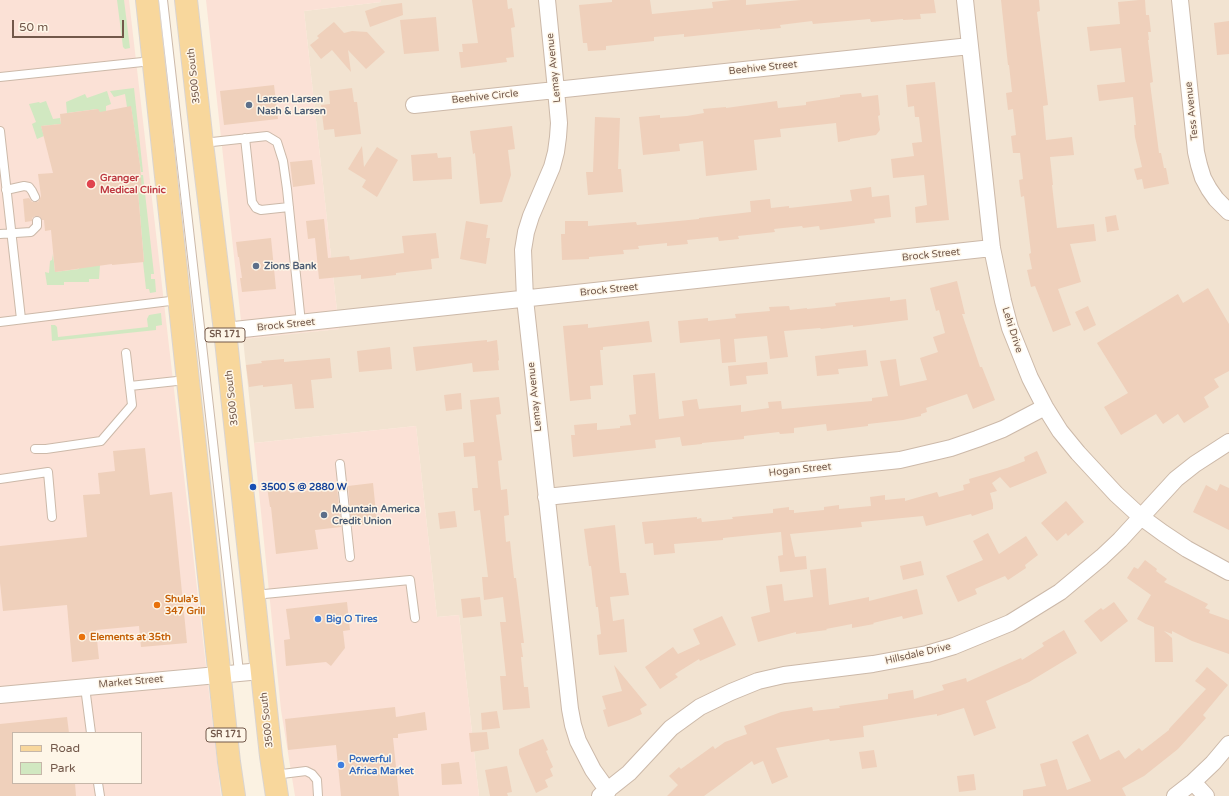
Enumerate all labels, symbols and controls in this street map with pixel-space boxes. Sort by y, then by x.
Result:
scale bar [14,12,126,38]
text: 50 m [19,20,48,34]
street label: Lemay Avenue [544,33,564,103]
street label: 3500 South [185,48,203,104]
street label: Beehive Street [728,58,798,78]
street label: Tess Avenue [1183,81,1201,141]
street label: Beehive Circle [451,88,519,106]
place label: Larsen Larsen Nash & Larsen [257,93,326,116]
marker: Larsen Larsen Nash & Larsen [244,100,254,110]
place label: Granger Medical Clinic [100,172,166,196]
marker: Granger Medical Clinic [85,178,97,190]
street label: Brock Street [901,246,961,264]
place label: Zions Bank [264,260,317,272]
marker: Zions Bank [251,261,261,271]
street label: Brock Street [579,281,639,299]
street label: Lehi Drive [999,306,1025,354]
street label: Brock Street [256,316,316,334]
road number: SR 171 [205,328,245,342]
street label: Lemay Avenue [525,362,545,432]
street label: 3500 South [223,370,241,426]
street label: Hogan Street [768,461,832,479]
place label: 3500 S @ 2880 W [261,481,347,493]
marker: 3500 S @ 2880 W [248,482,258,492]
place label: Mountain America Credit Union [332,503,420,526]
marker: Mountain America Credit Union [319,510,329,520]
place label: Shula’s 347 Grill [165,593,205,616]
marker: Shula’s 347 Grill [152,600,162,610]
place label: Big O Tires [326,613,378,625]
marker: Big O Tires [313,614,323,624]
place label: Elements at 35th [90,631,171,643]
marker: Elements at 35th [77,632,87,642]
street label: Hillsdale Drive [884,641,952,667]
street label: Market Street [98,673,164,691]
street label: 3500 South [258,692,276,748]
road number: SR 171 [206,728,246,742]
legend [12,732,142,784]
text: Road [50,741,80,755]
place label: Powerful Africa Market [349,753,414,776]
marker: Powerful Africa Market [336,760,346,770]
text: Park [50,761,76,775]

